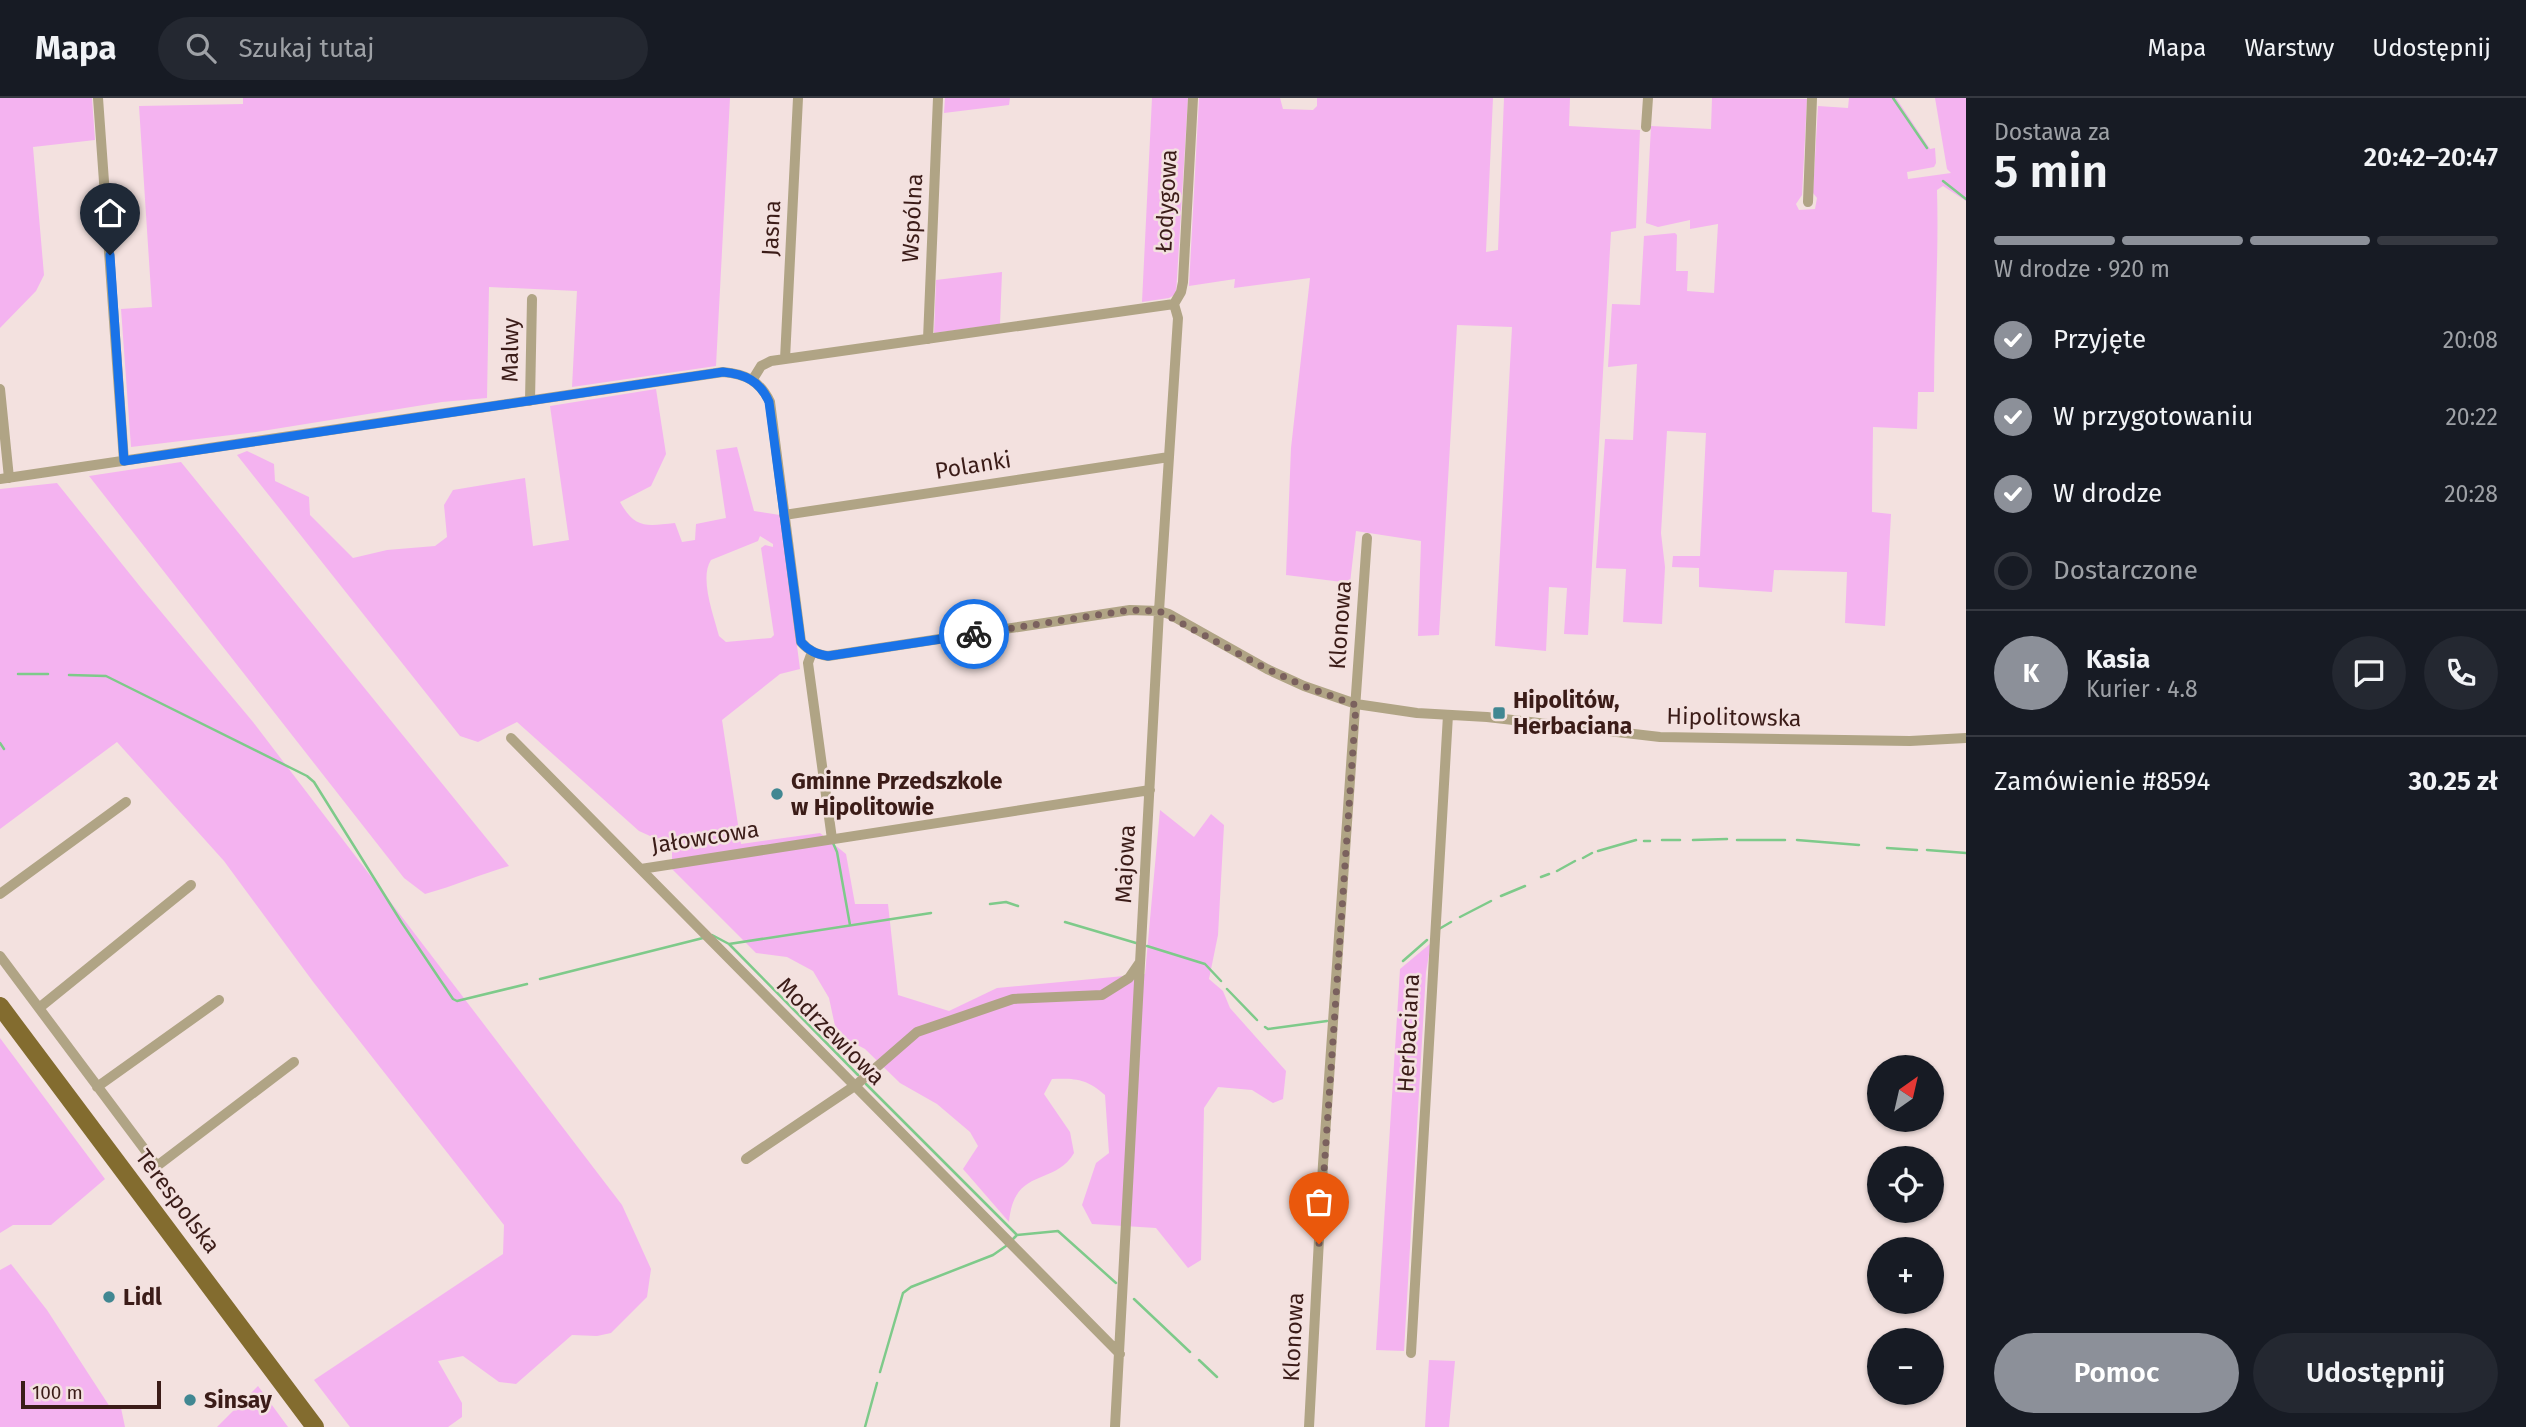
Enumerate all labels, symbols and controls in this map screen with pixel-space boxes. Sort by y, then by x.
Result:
search box [158,17,648,80]
text: Mapa [35,28,116,68]
icon: search [182,29,220,67]
text: Szukaj tutaj [238,33,375,64]
text: Mapa [2148,34,2206,62]
text: Warstwy [2244,34,2334,62]
text: Udostępnij [2372,34,2491,62]
text: Dostawa za [1994,118,2111,146]
text: 20:42–20:47 [2364,142,2498,173]
text: 5 min [1994,144,2108,199]
street label: Łodygowa [1149,149,1183,253]
street label: Wspólna [896,173,928,263]
pin [80,183,140,255]
icon: home [91,194,129,232]
street label: Jasna [756,199,786,257]
text: W drodze · 920 m [1994,255,2170,283]
street label: Malwy [495,317,525,383]
icon: check [1994,321,2032,359]
text: Przyjęte [2053,324,2146,355]
text: 20:08 [2443,326,2498,354]
icon: check [1994,398,2032,436]
text: W przygotowaniu [2053,401,2253,432]
text: 20:22 [2445,403,2498,431]
street label: Polanki [933,445,1013,485]
icon: check [1994,475,2032,513]
text: W drodze [2053,478,2162,509]
text: 20:28 [2444,480,2498,508]
text: Dostarczone [2053,555,2198,586]
street label: Klonowa [1323,580,1357,670]
courier [939,599,1009,669]
icon: bike [955,615,993,653]
button: chat [2332,636,2406,710]
button: phone [2424,636,2498,710]
text: Kasia [2086,644,2150,675]
text: K [2023,658,2039,689]
text: Kurier · 4.8 [2086,675,2198,703]
place label: Hipolitów, Herbaciana [1513,686,1632,740]
street label: Hipolitowska [1666,702,1802,732]
marker: Hipolitów, Herbaciana [1491,705,1507,721]
text: Zamówienie #8594 [1994,766,2210,797]
text: 30.25 zł [2409,766,2498,797]
place label: Gminne Przedszkole w Hipolitowie [791,767,1003,821]
marker: Gminne Przedszkole w Hipolitowie [769,786,785,802]
street label: Jałowcowa [649,815,761,859]
street label: Majowa [1109,824,1141,904]
street label: Modrzewiowa [771,971,891,1091]
street label: Herbaciana [1391,973,1425,1093]
north arrow [1867,1055,1944,1132]
map controls [1867,1055,1944,1405]
street label: Terespolska [130,1143,226,1259]
button: locate [1867,1146,1944,1223]
pin [1289,1172,1349,1244]
icon: bag [1300,1183,1338,1221]
button: + [1867,1237,1944,1314]
place label: Lidl [123,1283,162,1311]
marker: Lidl [101,1289,117,1305]
street label: Klonowa [1277,1292,1309,1382]
button: − [1867,1328,1944,1405]
button: Pomoc [1994,1333,2239,1413]
button: Udostępnij [2253,1333,2498,1413]
scale bar [21,1378,161,1410]
text: 100 m [32,1381,83,1404]
place label: Sinsay [204,1386,273,1414]
marker: Sinsay [182,1392,198,1408]

